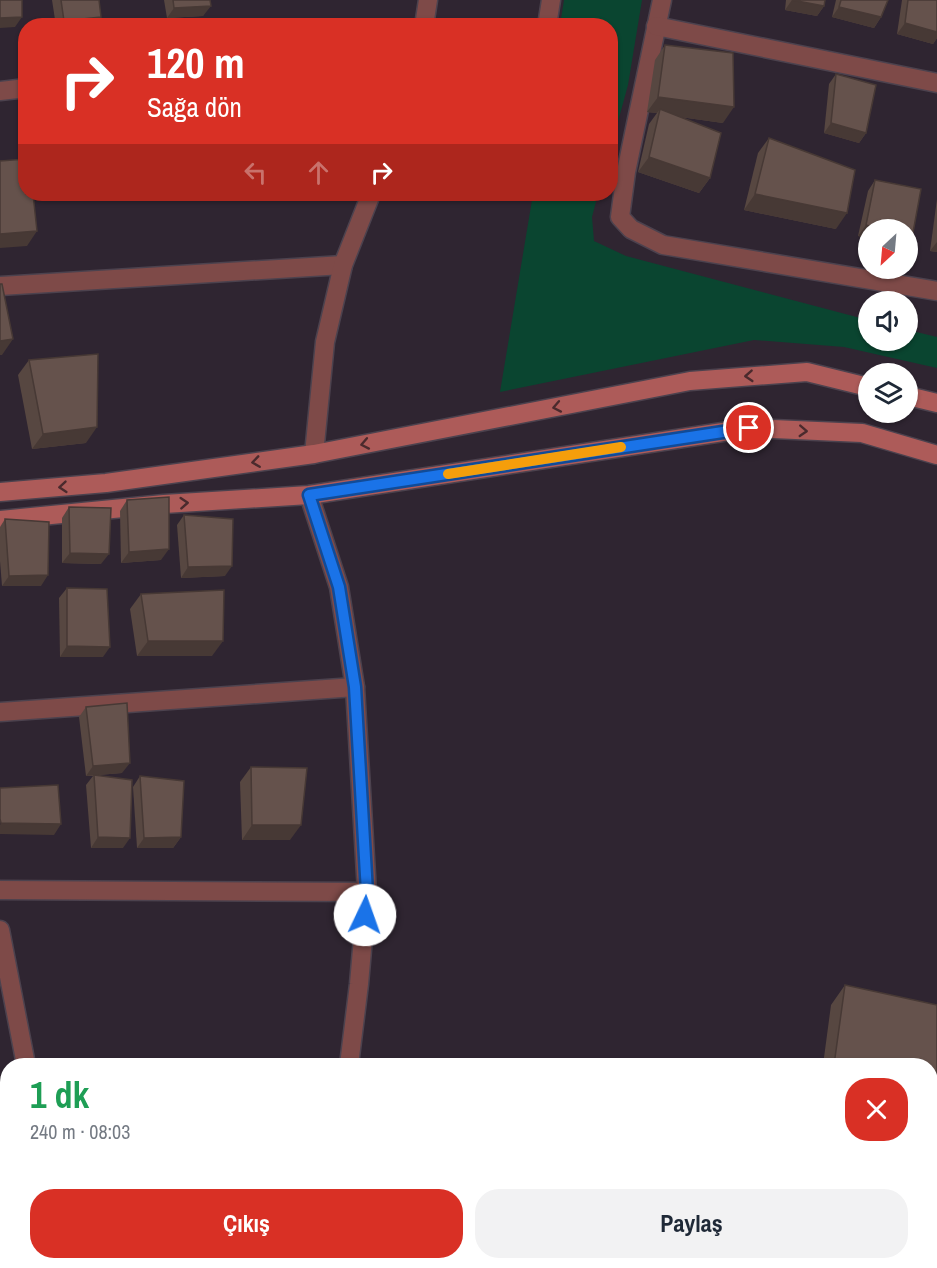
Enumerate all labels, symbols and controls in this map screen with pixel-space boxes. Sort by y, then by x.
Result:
text: 120 m [147,35,245,91]
icon: right [48,42,126,120]
text: Sağa dön [147,89,242,125]
icon: left [239,156,272,189]
icon: ahead [302,156,335,189]
icon: right [365,156,398,189]
north arrow [858,219,918,279]
map controls [858,219,918,423]
button: sound [858,291,918,351]
button: layers [858,363,918,423]
one-way arrow [744,369,753,382]
one-way arrow [552,400,562,413]
pin [723,402,774,453]
icon: arrive [732,411,765,444]
one-way arrow [799,424,808,437]
one-way arrow [361,437,371,450]
one-way arrow [251,456,261,468]
one-way arrow [58,480,67,493]
one-way arrow [179,497,188,510]
position arrow [333,883,397,947]
text: 1 dk [30,1071,89,1119]
button: close [845,1078,908,1141]
text: 240 m · 08:03 [30,1118,130,1145]
button: Çıkış [30,1189,463,1258]
button: Paylaş [475,1189,908,1258]

